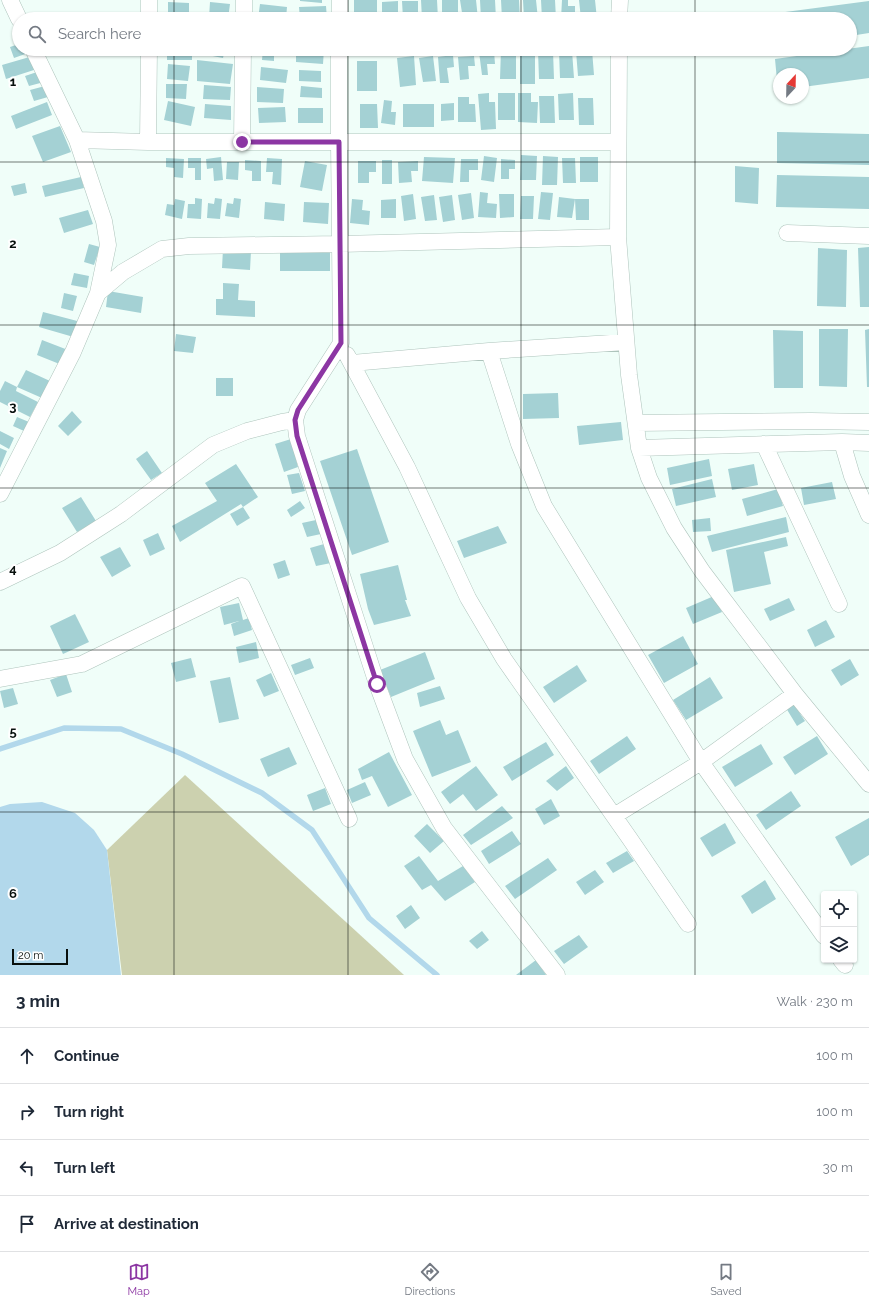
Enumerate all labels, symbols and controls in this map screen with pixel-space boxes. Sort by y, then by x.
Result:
search box [12,12,857,56]
icon: search [26,23,48,45]
text: Search here [58,25,141,43]
north arrow [773,68,809,104]
text: 1 [10,74,17,89]
route end [233,133,251,151]
text: 2 [9,236,17,251]
text: 3 [9,399,17,414]
text: 4 [9,561,17,576]
route start [368,675,386,693]
text: 5 [9,724,17,739]
text: 6 [9,886,17,901]
map controls [821,891,857,963]
button: locate [821,891,857,927]
button: layers [821,927,857,963]
scale bar [12,947,68,966]
text: 20 m [18,949,43,962]
text: 3 min [16,991,60,1011]
text: Walk · 230 m [777,994,853,1009]
icon: ahead [16,1045,38,1067]
text: Continue [54,1047,119,1065]
text: 100 m [816,1048,853,1063]
icon: right [16,1101,38,1123]
text: Turn right [54,1103,124,1121]
text: 100 m [816,1104,853,1119]
icon: left [16,1157,38,1179]
text: Turn left [54,1159,115,1177]
text: 30 m [823,1160,853,1175]
icon: arrive [16,1213,38,1235]
text: Arrive at destination [54,1215,199,1233]
tab: Map [127,1261,150,1298]
tab: Directions [405,1261,455,1298]
tab: Saved [710,1261,742,1298]

